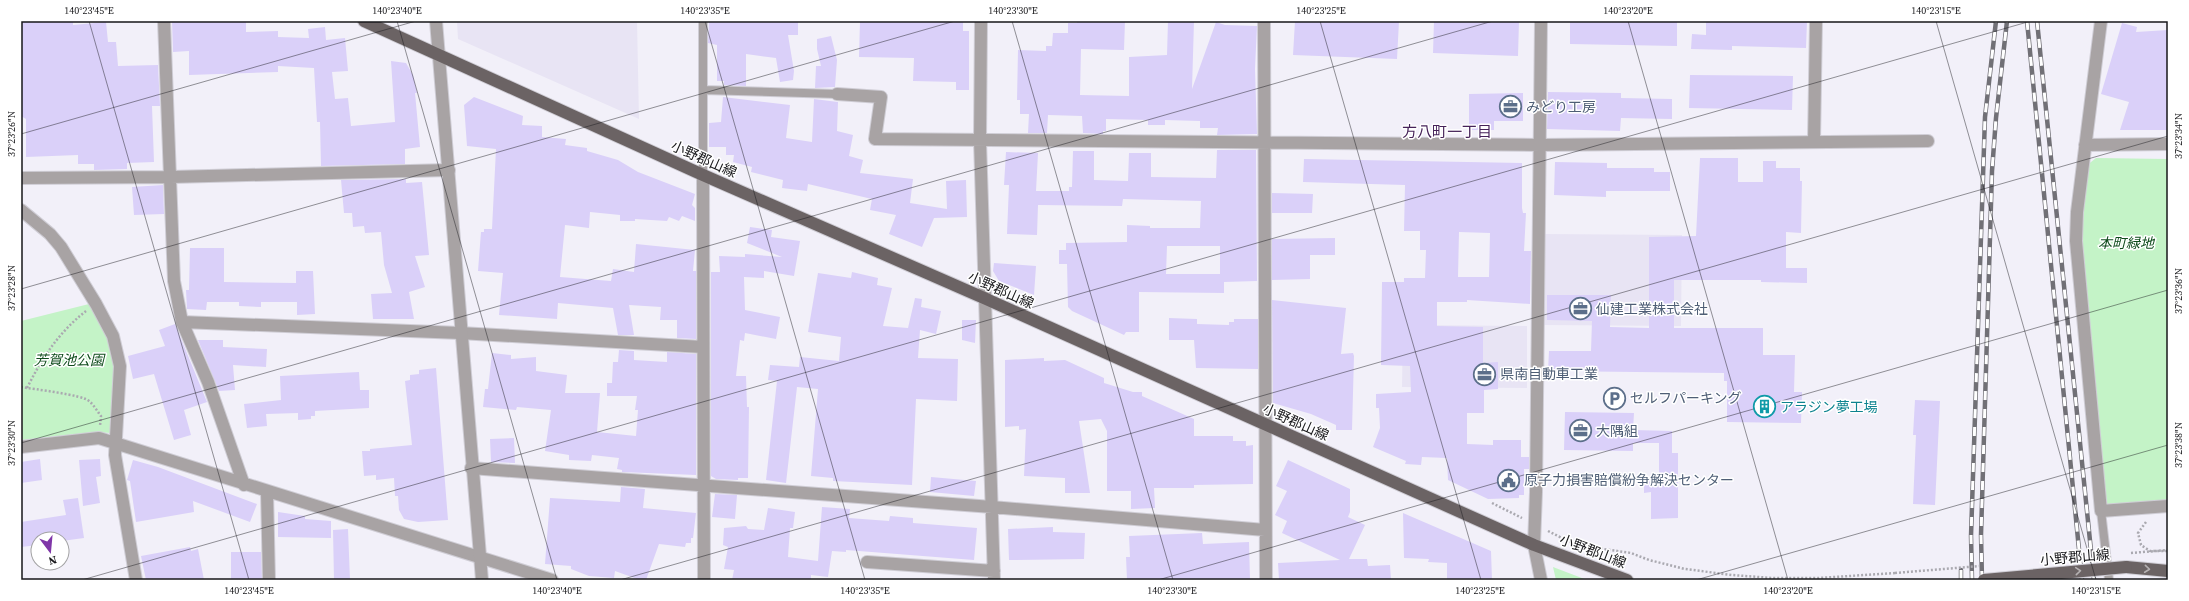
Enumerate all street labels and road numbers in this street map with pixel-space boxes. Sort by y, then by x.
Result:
street label: 小野郡山線 [668,136,740,182]
street label: 小野郡山線 [965,267,1037,313]
street label: 小野郡山線 [1260,399,1332,445]
street label: 小野郡山線 [1557,529,1629,573]
street label: 小野郡山線 [2039,544,2111,570]

